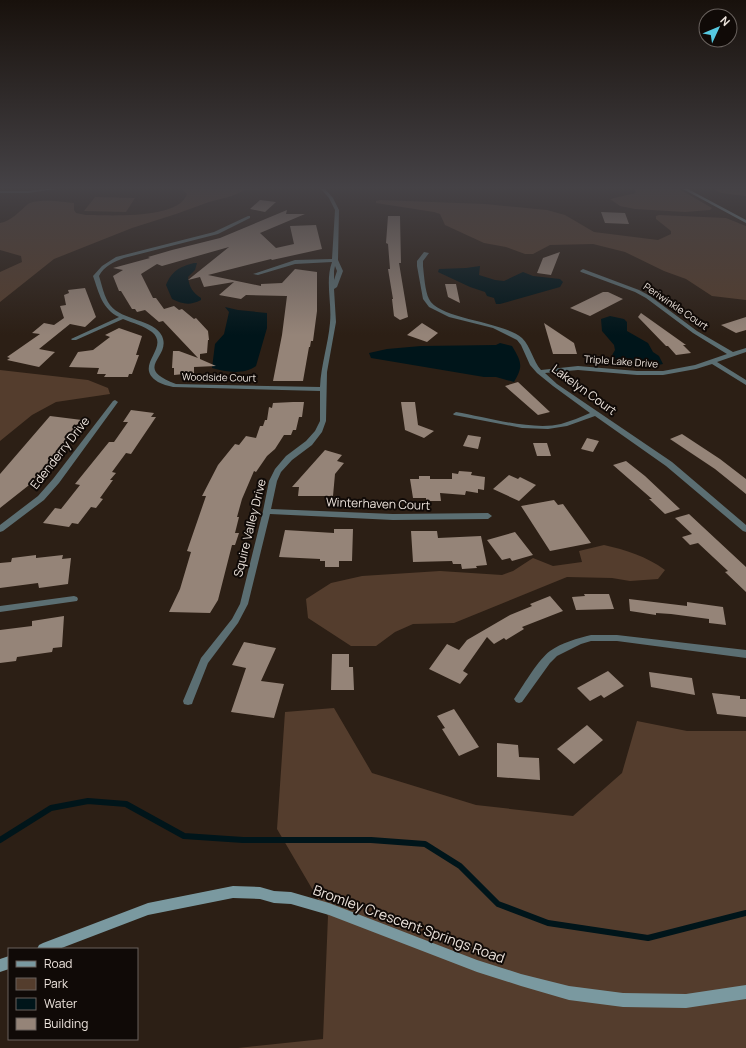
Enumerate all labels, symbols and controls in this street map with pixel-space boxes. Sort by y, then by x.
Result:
north arrow [698,8,738,48]
text: N [717,13,734,29]
street label: Periwinkle Court [641,279,711,333]
street label: Triple Lake Drive [583,351,659,371]
street label: Lakelyn Court [548,360,620,419]
street label: Woodside Court [182,369,256,385]
street label: Edenderry Drive [26,413,93,492]
street label: Squire Valley Drive [229,477,270,579]
street label: Winterhaven Court [325,493,431,514]
street label: Bromley Crescent Springs Road [311,880,508,967]
legend [8,948,138,1040]
text: Road [44,955,72,972]
text: Park [44,975,69,992]
text: Water [44,995,78,1012]
text: Building [44,1015,88,1032]

